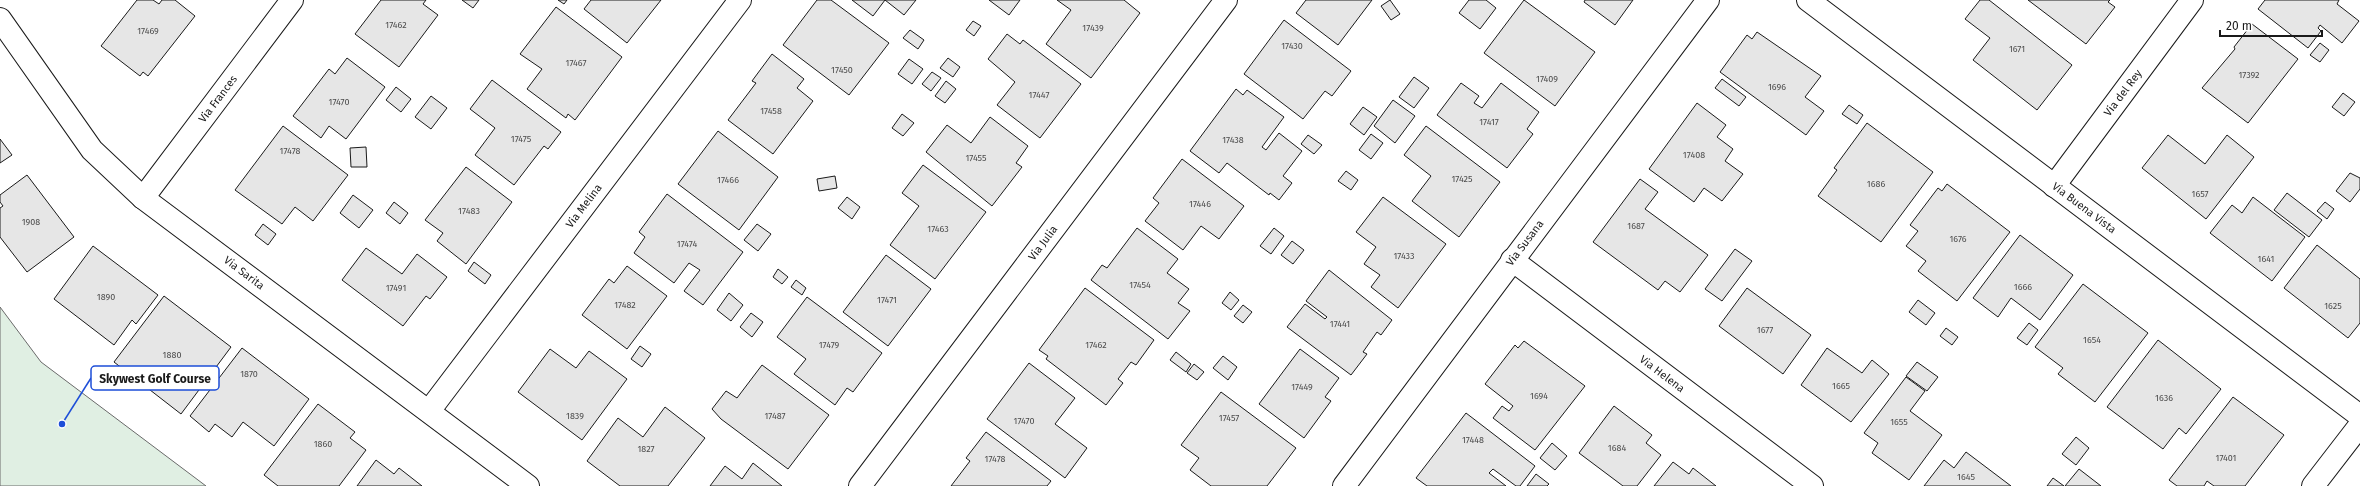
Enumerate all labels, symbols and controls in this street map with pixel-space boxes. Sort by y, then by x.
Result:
scale bar [2220,12,2322,38]
text: 20 m [2226,19,2252,33]
house number: 17462 [385,20,407,30]
house number: 17439 [1082,23,1104,33]
house number: 17469 [137,26,159,36]
house number: 17430 [1281,41,1303,51]
house number: 1671 [2009,44,2025,54]
house number: 17467 [566,58,586,68]
house number: 17450 [831,65,853,75]
street label: Via del Rey [2101,67,2145,119]
house number: 17392 [2238,70,2260,80]
street label: Via Frances [196,73,240,125]
house number: 17409 [1536,74,1558,84]
house number: 1696 [1768,82,1786,92]
house number: 17447 [1029,90,1049,100]
house number: 17470 [328,97,350,107]
house number: 17458 [760,106,782,116]
house number: 17417 [1479,117,1499,127]
house number: 17475 [511,134,532,144]
house number: 17438 [1222,135,1244,145]
house number: 17478 [280,146,300,156]
house number: 17408 [1683,150,1705,160]
house number: 17455 [965,153,987,163]
house number: 17425 [1451,174,1473,184]
house number: 17466 [717,175,739,185]
house number: 1686 [1867,179,1885,189]
street label: Via Buena Vista [2049,180,2119,236]
street label: Via Melina [563,182,605,230]
house number: 1657 [2192,189,2208,199]
house number: 17446 [1189,199,1211,209]
house number: 17483 [458,206,480,216]
house number: 1908 [22,217,40,227]
street label: Via Susana [1504,218,1546,268]
house number: 1687 [1627,221,1645,231]
street label: Via Julia [1026,223,1060,263]
house number: 17463 [927,224,949,234]
house number: 1676 [1949,234,1967,244]
house number: 17474 [677,239,697,249]
house number: 17433 [1393,251,1415,261]
street label: Via Sarita [221,254,267,292]
house number: 1641 [2258,254,2274,264]
house number: 17454 [1129,280,1151,290]
house number: 1666 [2014,282,2032,292]
house number: 17491 [386,283,406,293]
house number: 1890 [97,292,115,302]
house number: 17471 [877,295,897,305]
house number: 17482 [614,300,636,310]
house number: 1625 [2324,301,2342,311]
house number: 17441 [1330,319,1350,329]
house number: 1677 [1757,325,1773,335]
house number: 1654 [2083,335,2101,345]
house number: 17479 [819,340,840,350]
house number: 17462 [1085,340,1107,350]
house number: 1880 [163,350,181,360]
street label: Via Helena [1637,353,1687,395]
callout: Skywest Golf Course [91,366,219,390]
house number: 1870 [240,369,258,379]
text: Skywest Golf Course [99,372,211,386]
house number: 1665 [1832,381,1850,391]
house number: 17449 [1291,382,1313,392]
house number: 1694 [1530,391,1548,401]
house number: 1636 [2155,393,2173,403]
house number: 1839 [566,411,584,421]
house number: 17487 [764,411,786,421]
house number: 17457 [1219,413,1239,423]
house number: 17470 [1013,416,1035,426]
house number: 1655 [1890,417,1908,427]
house number: 17448 [1462,435,1484,445]
house number: 1860 [314,439,332,449]
house number: 1684 [1608,443,1626,453]
house number: 1827 [637,444,655,454]
house number: 17401 [2215,453,2237,463]
house number: 17478 [985,454,1005,464]
house number: 1645 [1957,472,1975,482]

